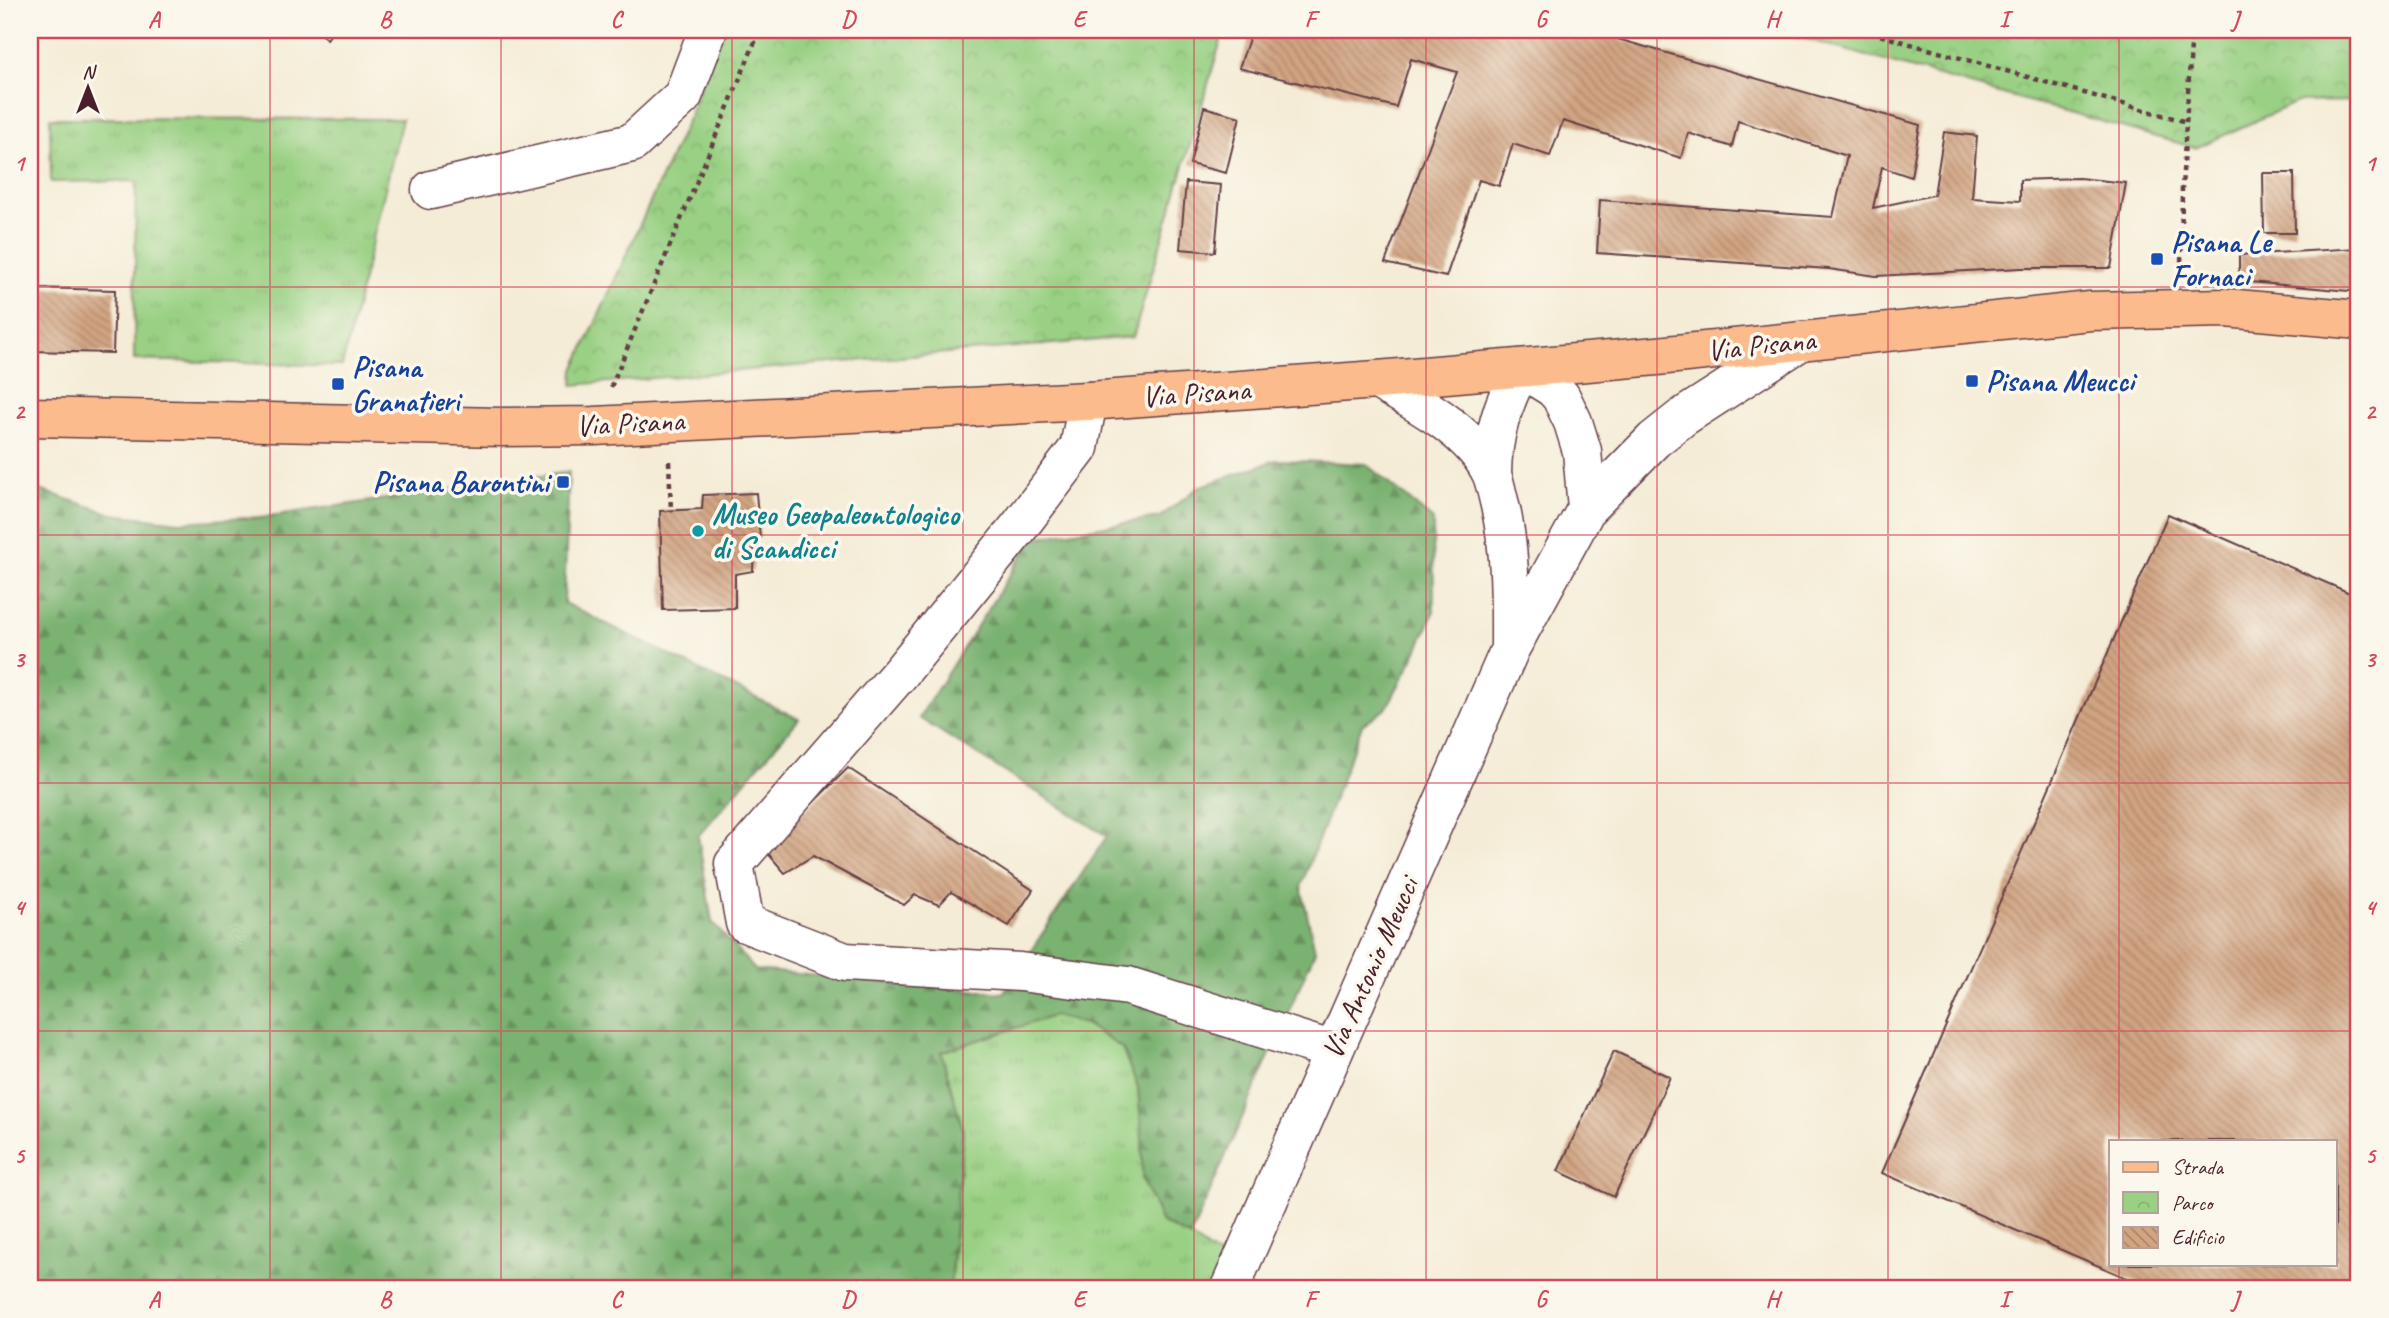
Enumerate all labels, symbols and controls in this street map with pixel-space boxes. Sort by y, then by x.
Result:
text: A [148,5,162,34]
text: B [379,5,393,34]
text: C [611,5,625,34]
text: D [841,5,857,34]
text: E [1073,5,1089,34]
text: F [1305,5,1321,34]
text: G [1535,5,1550,34]
text: H [1765,5,1783,34]
text: I [1999,5,2014,34]
text: J [2229,5,2242,34]
north arrow [52,52,122,122]
text: N [82,60,97,84]
text: 1 [14,149,27,178]
text: 1 [2365,149,2378,178]
place label: Pisana Le Fornaci [2171,223,2273,295]
marker: Pisana Le Fornaci [2149,251,2165,267]
street label: Via Pisana [1705,320,1819,370]
place label: Pisana Granatieri [352,348,464,420]
place label: Pisana Meucci [1986,362,2138,400]
street label: Via Pisana [1141,370,1253,416]
marker: Pisana Meucci [1964,373,1980,389]
marker: Pisana Granatieri [330,376,346,392]
text: 2 [14,397,27,426]
text: 2 [2365,397,2378,426]
street label: Via Pisana [575,401,687,445]
place label: Pisana Barontini [372,463,553,501]
marker: Pisana Barontini [555,474,571,490]
place label: Museo Geopaleontologico di Scandicci [712,495,961,567]
marker: Museo Geopaleontologico di Scandicci [690,523,706,539]
text: 3 [14,645,27,674]
text: 3 [2365,645,2378,674]
street label: Via Antonio Meucci [1313,868,1428,1065]
text: 4 [14,893,27,922]
text: 4 [2365,893,2378,922]
legend [2109,1140,2336,1266]
text: 5 [14,1141,26,1170]
text: 5 [2365,1141,2377,1170]
text: Strada [2172,1154,2225,1180]
text: Parco [2172,1190,2215,1216]
text: Edificio [2172,1224,2225,1250]
text: A [148,1285,162,1314]
text: B [379,1285,393,1314]
text: C [611,1285,625,1314]
text: D [841,1285,857,1314]
text: E [1073,1285,1089,1314]
text: F [1305,1285,1321,1314]
text: G [1535,1285,1550,1314]
text: H [1765,1285,1783,1314]
text: I [1999,1285,2014,1314]
text: J [2229,1285,2242,1314]

